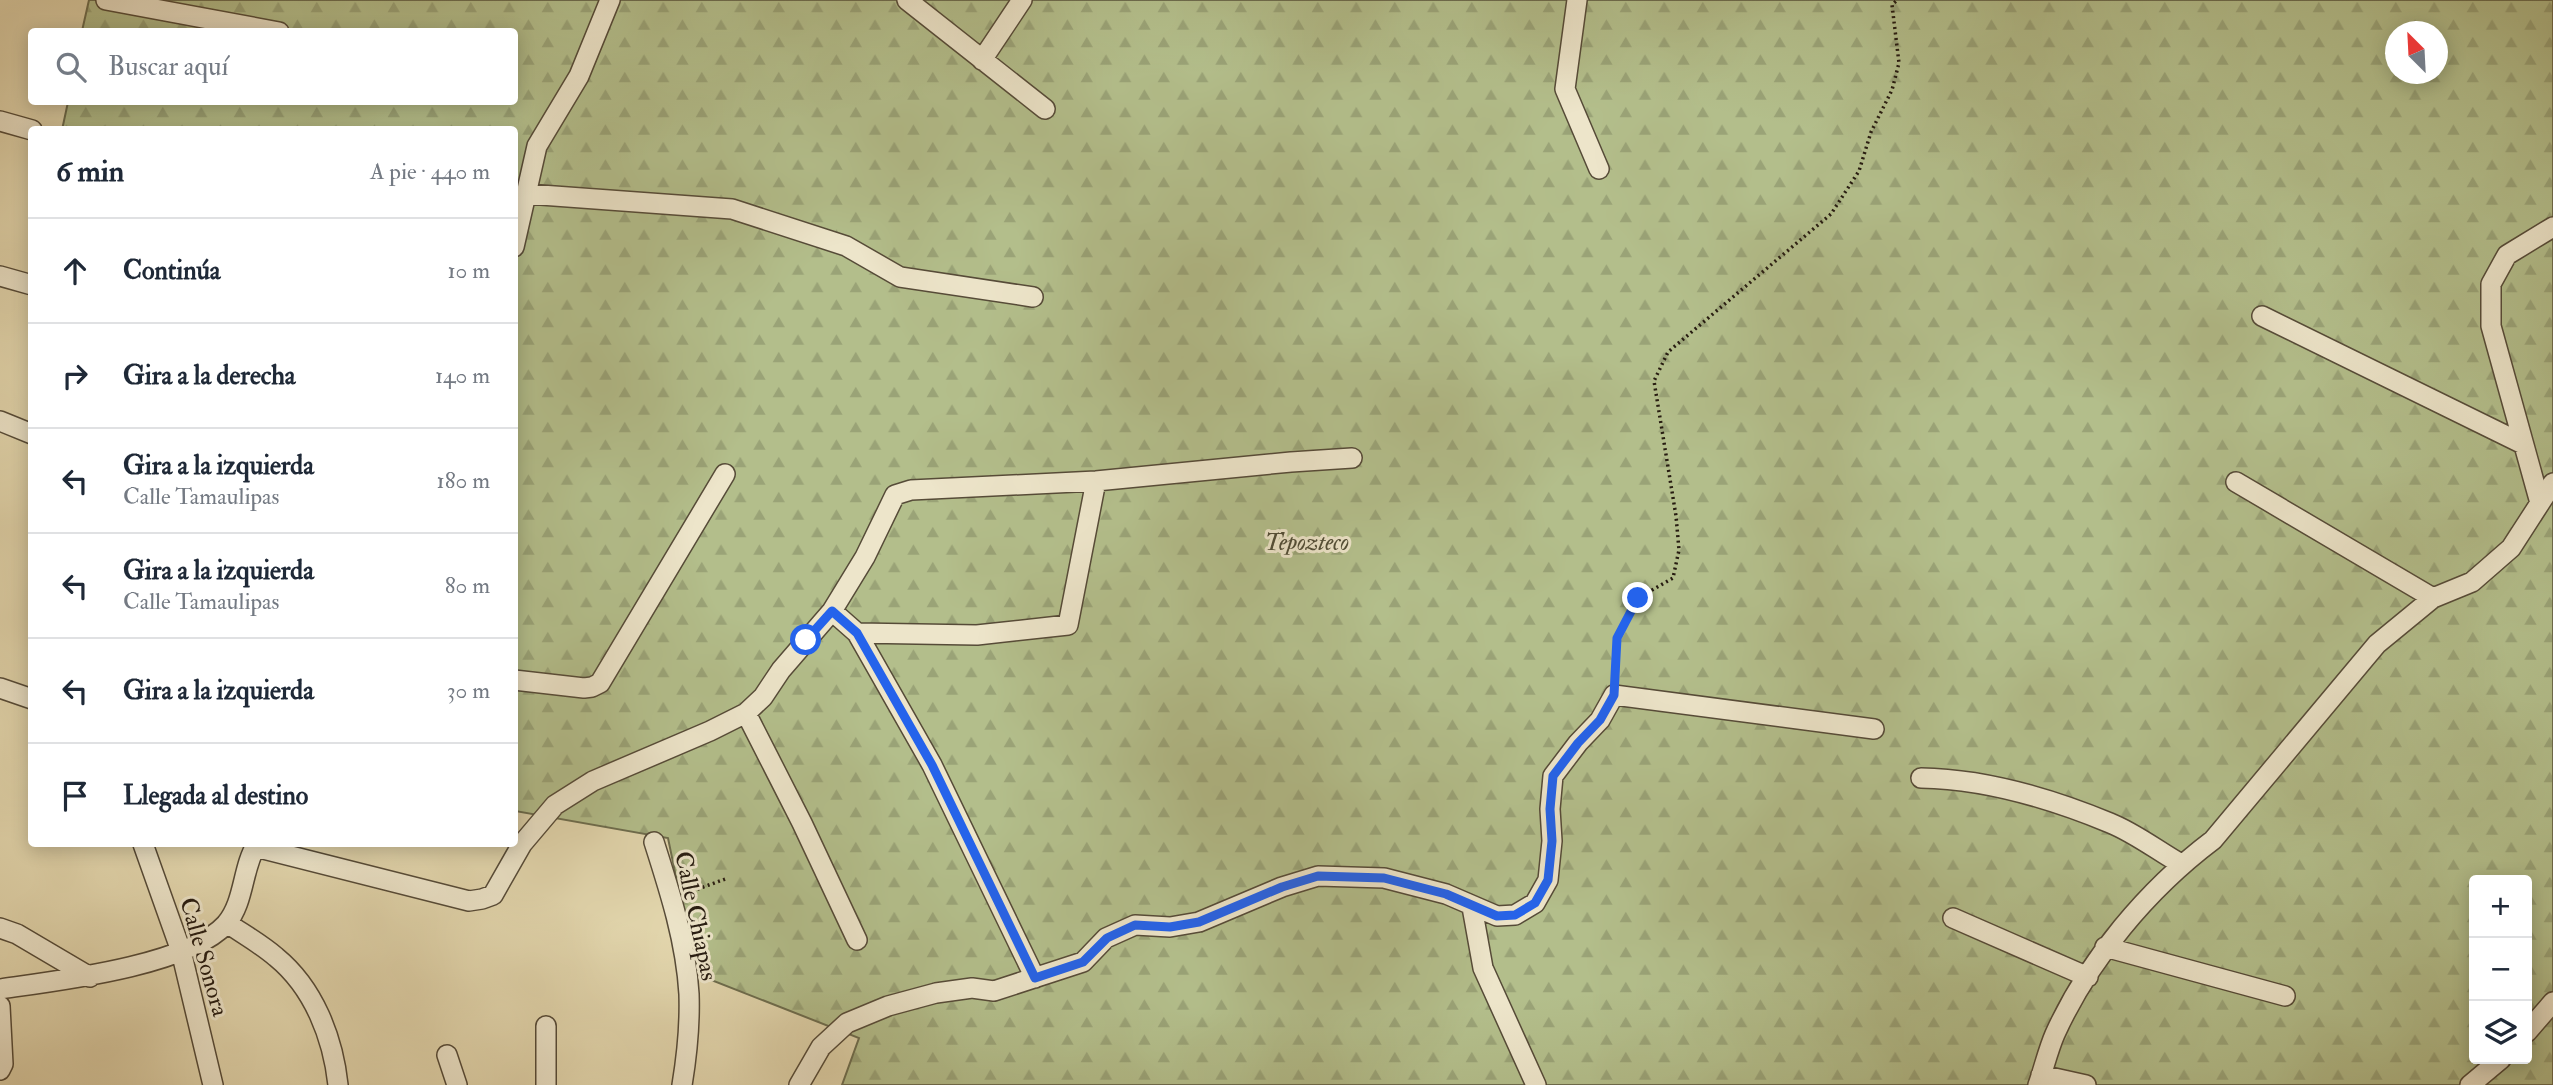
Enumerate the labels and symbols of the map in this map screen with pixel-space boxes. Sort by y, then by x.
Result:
north arrow [2385,21,2448,84]
park label: Tepozteco [1265,527,1349,558]
route end [1622,582,1653,613]
route start [790,624,821,655]
street label: Calle Chiapas [667,849,725,983]
street label: Calle Sonora [172,894,236,1021]

